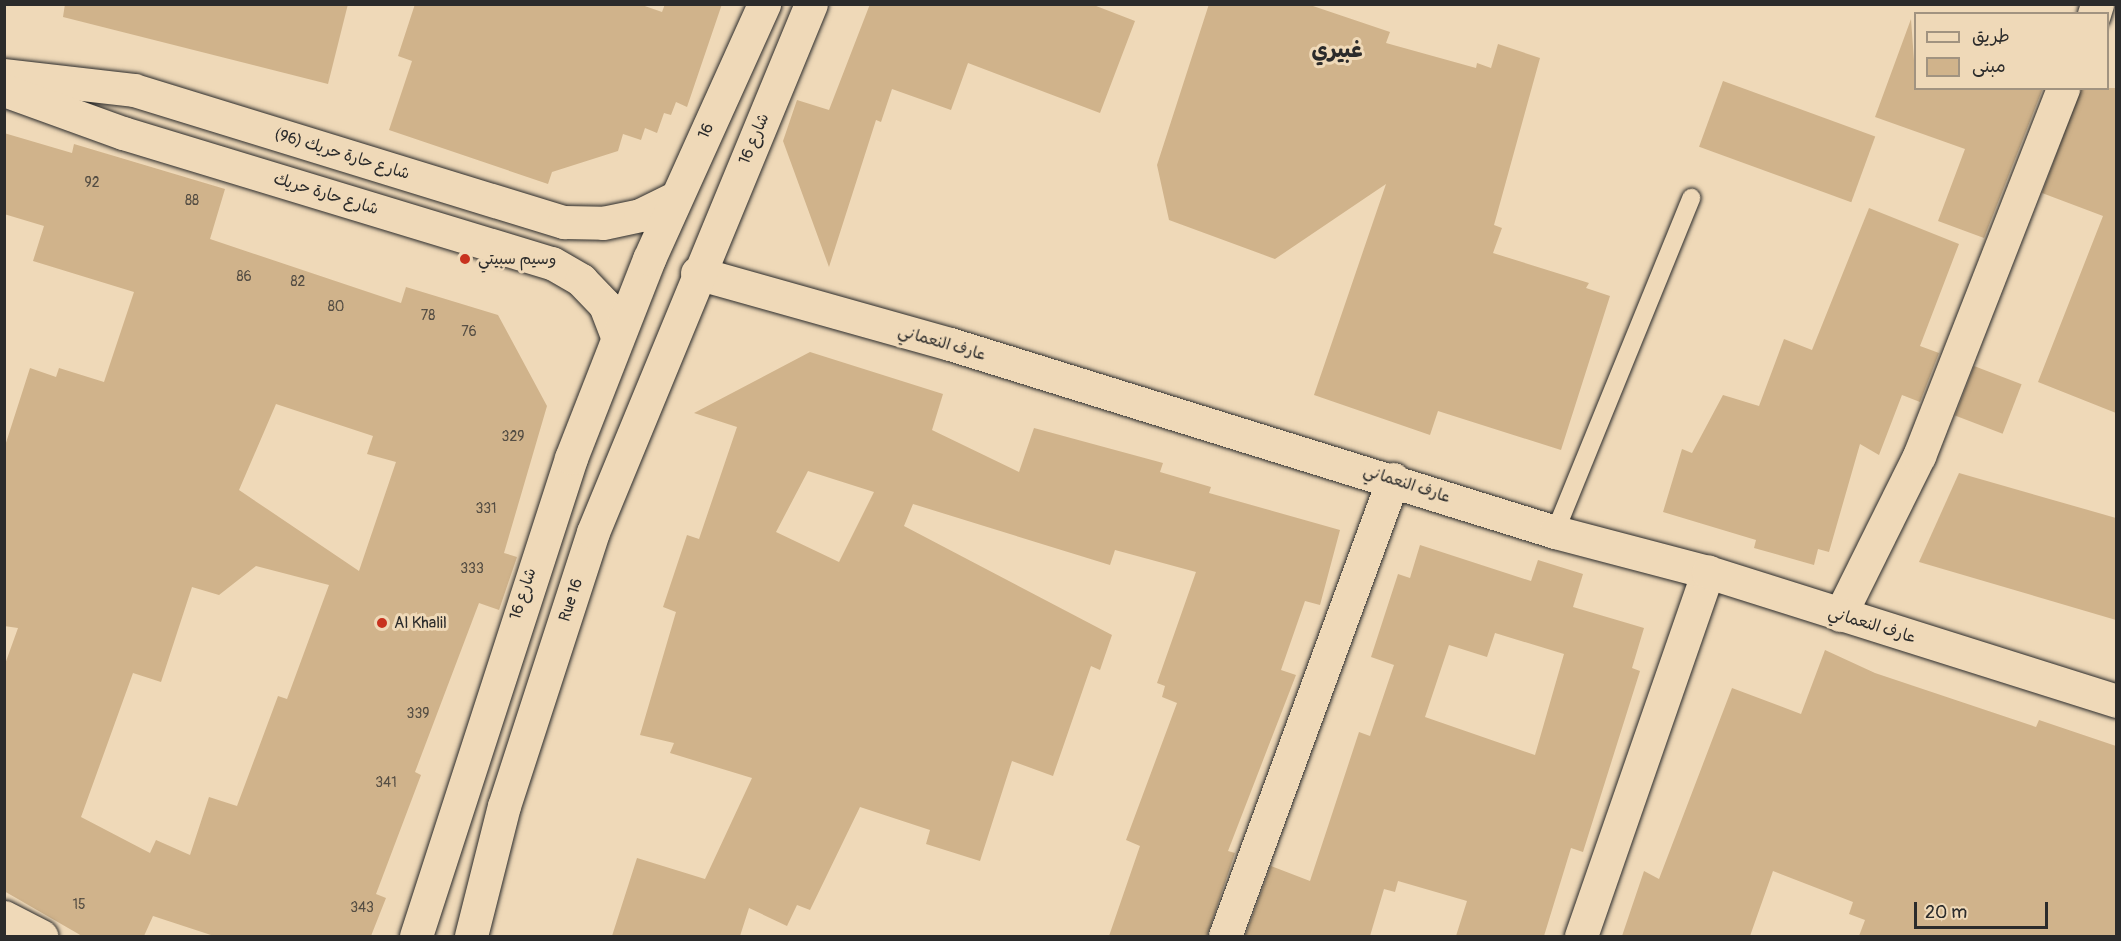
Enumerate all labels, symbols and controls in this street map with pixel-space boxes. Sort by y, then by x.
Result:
legend [1914,12,2109,90]
text: طريق [1972,25,2010,48]
district label: غبيري [1312,38,1362,64]
text: مبنى [1972,55,2006,78]
street label: شارع 16 [735,111,773,167]
street label: 16 [694,120,718,142]
street label: شارع حارة حريك (96) [272,124,412,184]
street label: شارع حارة حريك [271,169,381,219]
house number: 92 [84,175,100,191]
house number: 88 [185,193,199,209]
place label: وسيم سبيتي [478,249,556,269]
marker: وسيم سبيتي [456,250,474,268]
house number: 86 [236,269,252,285]
house number: 82 [291,274,305,290]
house number: 80 [328,299,344,315]
house number: 78 [421,308,435,324]
street label: عارف النعماني [896,321,988,365]
house number: 76 [461,324,477,340]
house number: 329 [502,429,524,445]
street label: عارف النعماني [1361,461,1453,507]
house number: 331 [475,501,497,517]
house number: 333 [460,561,484,577]
street label: شارع 16 [506,566,540,622]
street label: Rue 16 [555,576,587,624]
street label: عارف النعماني [1826,603,1918,647]
place label: Al Khalil [394,613,447,633]
marker: Al Khalil [375,616,389,630]
house number: 339 [407,706,429,722]
house number: 341 [375,775,397,791]
scale bar [1917,890,2050,928]
house number: 15 [72,897,86,913]
house number: 343 [350,900,374,916]
text: 20 m [1925,901,1967,924]

